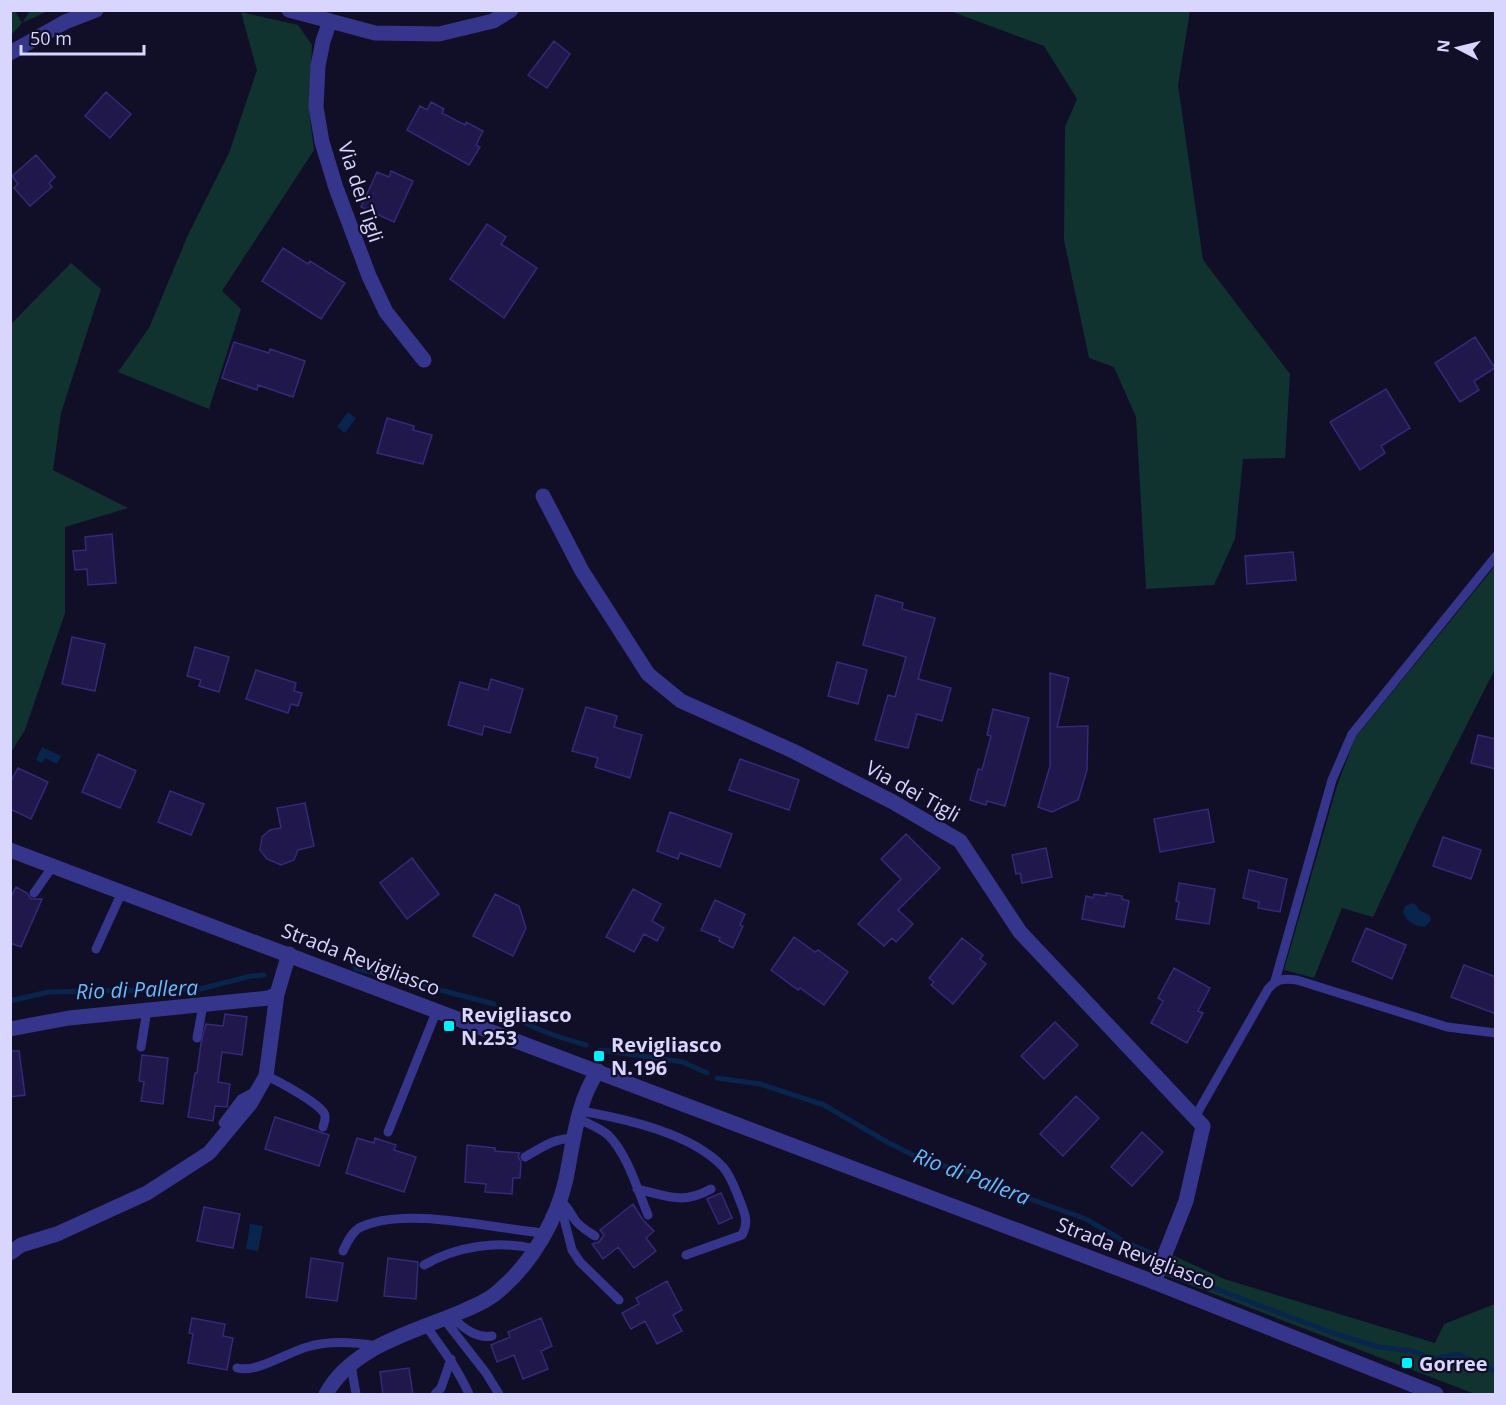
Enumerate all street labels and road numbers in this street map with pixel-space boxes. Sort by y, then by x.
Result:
street label: Via dei Tigli [332,138,390,246]
street label: Via dei Tigli [861,754,965,828]
street label: Strada Revigliasco [278,916,444,1002]
street label: Strada Revigliasco [1053,1210,1219,1296]

